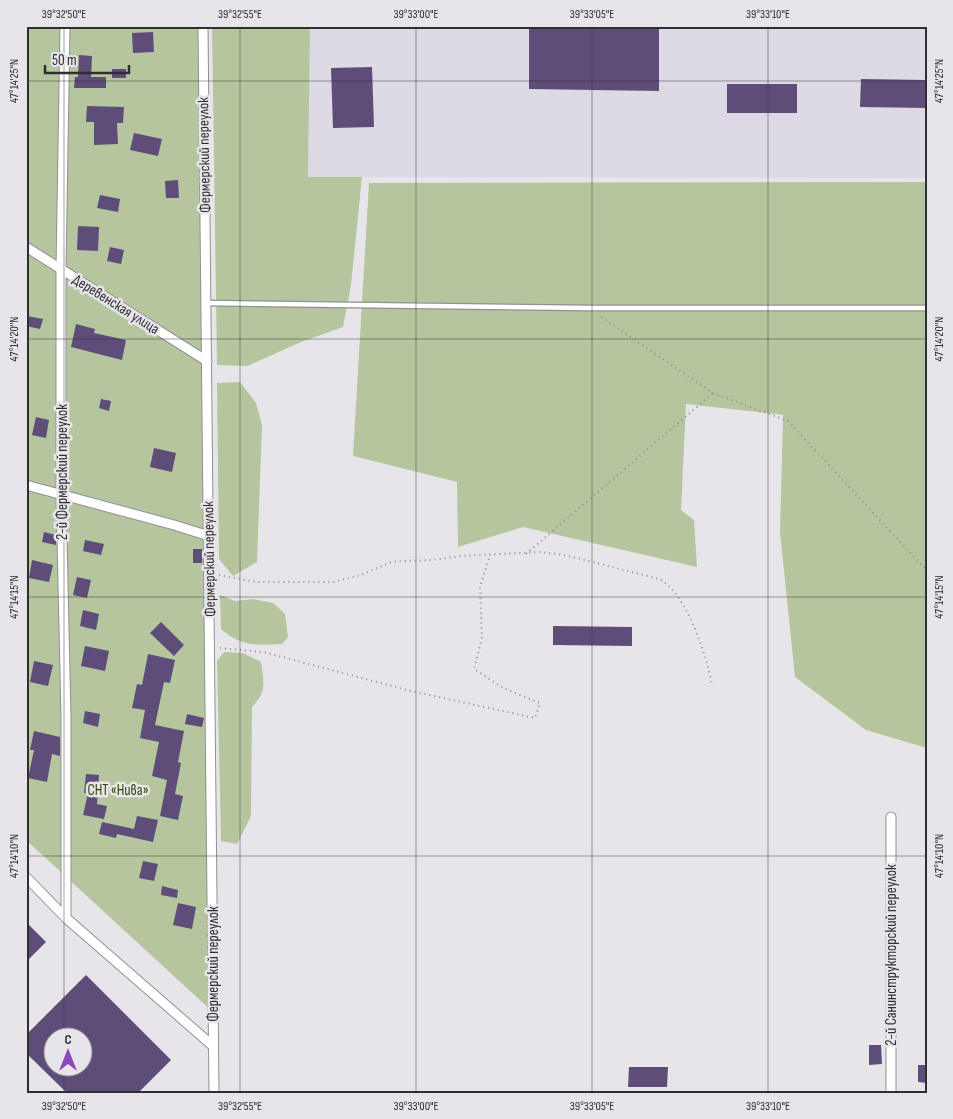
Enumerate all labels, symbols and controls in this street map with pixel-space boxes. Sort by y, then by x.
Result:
text: 39°32'50"E [42,7,86,22]
text: 39°32'55"E [218,7,262,22]
text: 39°33'00"E [394,7,439,22]
text: 39°33'05"E [570,7,614,22]
text: 39°33'10"E [746,7,790,22]
scale bar [45,42,129,74]
text: 50 m [52,51,77,70]
text: 47°14'25"N [7,59,22,103]
text: 47°14'25"N [932,59,947,103]
street label: Фермерский переулок [194,97,215,213]
street label: Деревенская улица [69,270,163,339]
text: 47°14'20"N [7,317,22,361]
text: 47°14'20"N [932,317,947,361]
street label: 2-й Фермерский переулок [53,404,72,540]
street label: Фермерский переулок [199,501,220,617]
text: 47°14'15"N [7,575,22,619]
text: 47°14'15"N [932,575,947,619]
park label: СНТ «Нива» [87,781,149,800]
text: 47°14'10"N [7,834,22,878]
text: 47°14'10"N [932,834,947,878]
street label: 2-й Санинструкторский переулок [882,864,901,1046]
street label: Фермерский переулок [204,906,223,1022]
north arrow [42,1026,92,1076]
text: С [64,1031,72,1048]
text: 39°32'50"E [42,1099,86,1114]
text: 39°32'55"E [218,1099,262,1114]
text: 39°33'00"E [394,1099,439,1114]
text: 39°33'05"E [570,1099,614,1114]
text: 39°33'10"E [746,1099,790,1114]

